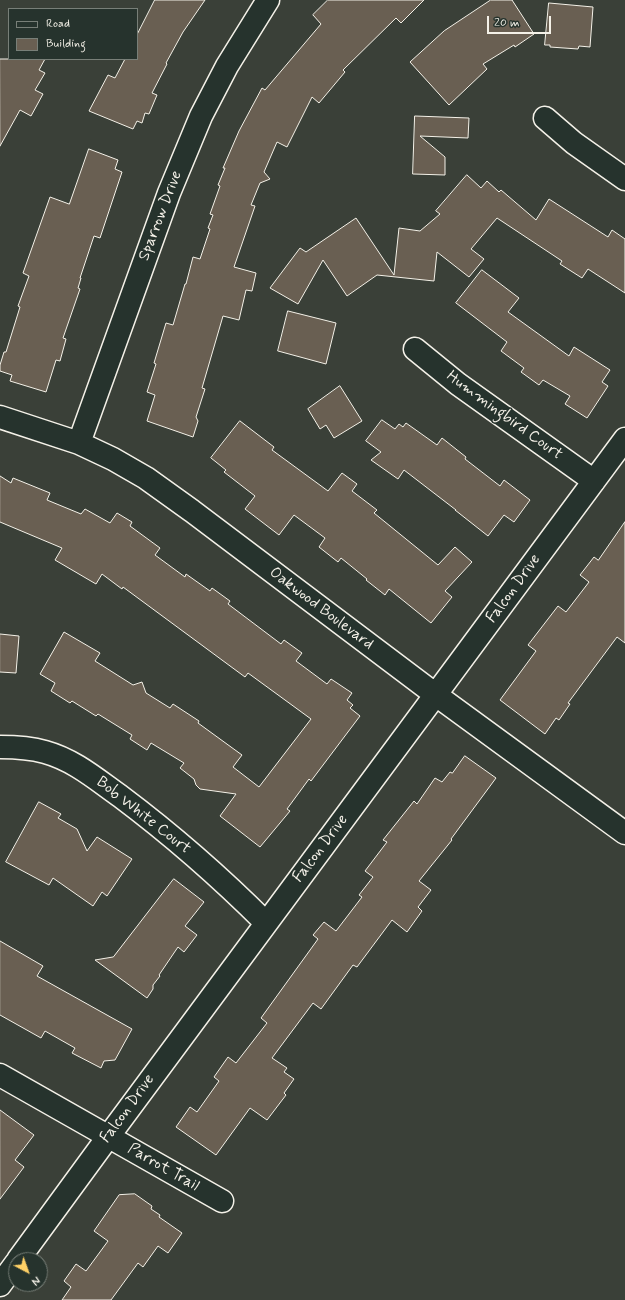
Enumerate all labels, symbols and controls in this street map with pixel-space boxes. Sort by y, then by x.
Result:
legend [8,8,138,60]
scale bar [489,8,553,34]
text: 20 m [494,15,520,31]
text: Road [46,16,70,32]
text: Building [46,36,86,52]
street label: Sparrow Drive [135,168,187,264]
street label: Hummingbird Court [442,367,566,465]
street label: Falcon Drive [483,551,545,627]
street label: Oakwood Boulevard [265,563,377,655]
street label: Bob White Court [92,773,194,859]
street label: Falcon Drive [289,811,353,887]
street label: Falcon Drive [97,1071,159,1147]
street label: Parrot Trail [124,1140,202,1196]
north arrow [8,1252,48,1292]
text: N [28,1273,43,1288]

